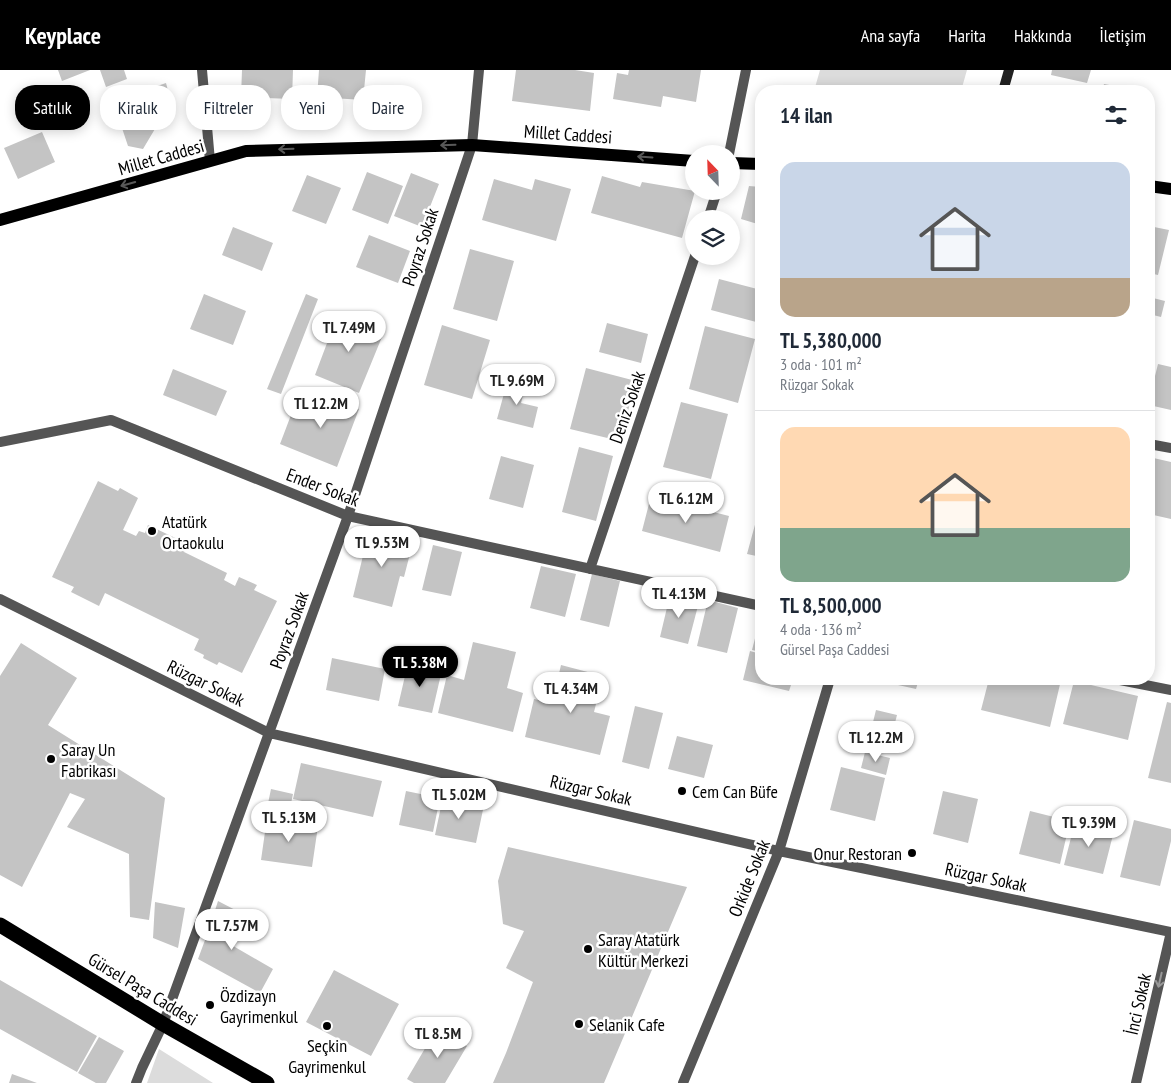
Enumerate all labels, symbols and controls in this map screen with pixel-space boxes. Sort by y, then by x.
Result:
text: Keyplace [25,20,101,51]
text: Ana sayfa [861,24,920,47]
text: Harita [948,24,986,47]
text: Hakkında [1014,24,1072,47]
text: İletişim [1100,24,1146,47]
chip: Satılık [15,85,90,130]
chip: Kiralık [100,85,176,130]
chip: Filtreler [186,85,271,130]
chip: Yeni [281,85,343,130]
chip: Daire [353,85,422,130]
icon: filters [1102,101,1130,129]
text: 14 ilan [780,102,832,129]
street label: Millet Caddesi [523,119,613,149]
street label: Millet Caddesi [115,134,207,180]
one-way arrow [440,140,456,150]
one-way arrow [278,145,294,154]
north arrow [685,145,740,200]
map controls [685,145,740,265]
one-way arrow [637,152,653,162]
one-way arrow [120,180,136,189]
icon: home [910,194,1000,284]
street label: Poyraz Sokak [397,205,443,289]
button: layers [685,210,740,265]
pin: TL 7.49M [297,310,401,353]
text: TL 7.49M [323,317,375,337]
text: TL 5,380,000 [780,327,882,354]
text: 3 oda · 101 m² [780,354,862,374]
pin: TL 9.69M [465,364,569,406]
street label: Deniz Sokak [604,368,650,446]
text: TL 9.69M [490,370,544,390]
text: Rüzgar Sokak [780,374,854,394]
pin: TL 12.2M [269,386,373,429]
text: TL 12.2M [294,393,348,413]
icon: home [910,460,1000,550]
street label: Ender Sokak [283,463,363,511]
pin: TL 6.12M [634,482,738,524]
text: TL 6.12M [659,488,713,508]
place label: Atatürk Ortaokulu [162,510,224,554]
marker: Atatürk Ortaokulu [146,525,158,537]
pin: TL 9.53M [330,526,434,568]
text: TL 9.53M [355,532,409,552]
pin: TL 4.13M [627,576,731,619]
text: TL 4.13M [652,583,706,603]
street label: Poyraz Sokak [264,588,314,672]
text: TL 8,500,000 [780,592,882,619]
text: 4 oda · 136 m² [780,619,862,639]
text: Gürsel Paşa Caddesi [780,639,890,659]
pin: TL 5.38M [368,646,472,688]
text: TL 5.38M [393,652,447,672]
street label: Rüzgar Sokak [164,654,248,712]
pin: TL 4.34M [519,672,623,714]
text: TL 4.34M [544,678,598,698]
pin: TL 12.2M [824,720,928,763]
text: TL 12.2M [849,727,903,747]
place label: Saray Un Fabrikası [61,738,116,782]
marker: Saray Un Fabrikası [45,753,57,765]
street label: Rüzgar Sokak [548,769,634,811]
pin: TL 5.02M [407,778,511,820]
place label: Cem Can Büfe [692,780,778,803]
text: TL 5.02M [432,784,486,804]
marker: Cem Can Büfe [676,785,688,797]
pin: TL 5.13M [237,800,341,843]
pin: TL 9.39M [1037,806,1141,848]
text: TL 5.13M [262,807,316,827]
text: TL 9.39M [1062,812,1116,832]
street label: Orkide Sokak [723,836,775,920]
place label: Onur Restoran [814,842,902,865]
marker: Onur Restoran [906,847,918,859]
street label: Rüzgar Sokak [943,857,1029,897]
pin: TL 7.57M [180,908,284,951]
text: TL 7.57M [206,915,258,935]
place label: Saray Atatürk Kültür Merkezi [598,928,689,972]
marker: Saray Atatürk Kültür Merkezi [582,943,594,955]
street label: Gürsel Paşa Caddesi [84,947,202,1031]
street label: İnci Sokak [1120,971,1156,1037]
one-way arrow [1155,971,1164,987]
place label: Özdizayn Gayrimenkul [220,984,299,1028]
marker: Özdizayn Gayrimenkul [204,999,216,1011]
place label: Selanik Cafe [589,1013,665,1036]
pin: TL 8.5M [392,1016,484,1059]
marker: Selanik Cafe [573,1018,585,1030]
marker: Seçkin Gayrimenkul [321,1020,333,1032]
text: TL 8.5M [415,1023,461,1043]
place label: Seçkin Gayrimenkul [288,1034,367,1078]

